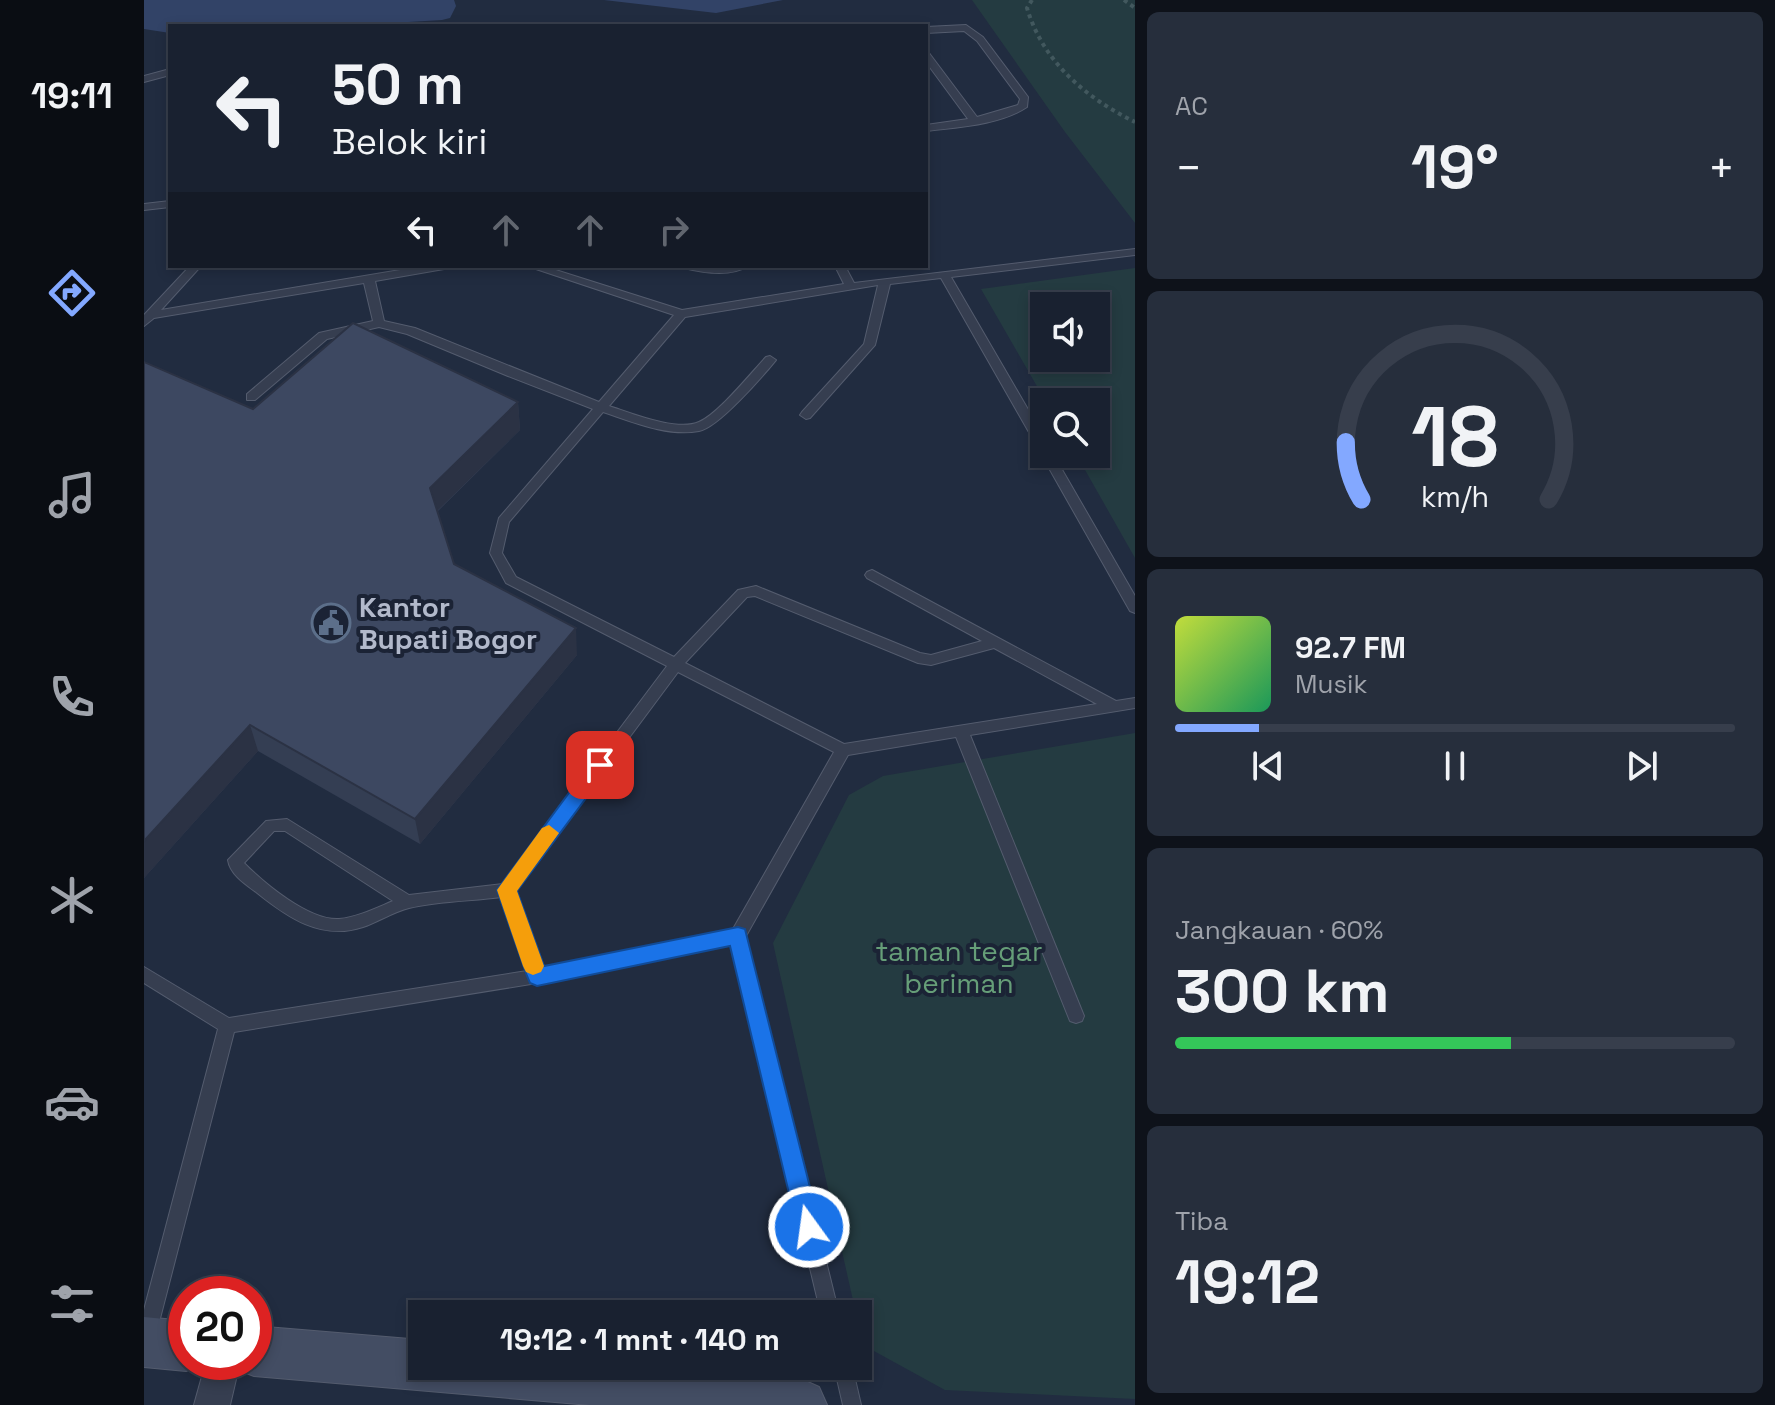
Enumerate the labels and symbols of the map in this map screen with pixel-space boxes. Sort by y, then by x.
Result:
place label: Kantor Bupati Bogor [359,589,537,657]
public building icon: Kantor Bupati Bogor [310,602,352,644]
pin [566,731,634,799]
park label: taman tegar beriman [875,933,1043,1001]
position arrow [767,1185,851,1269]
speed limit sign: 20 [168,1276,272,1380]

